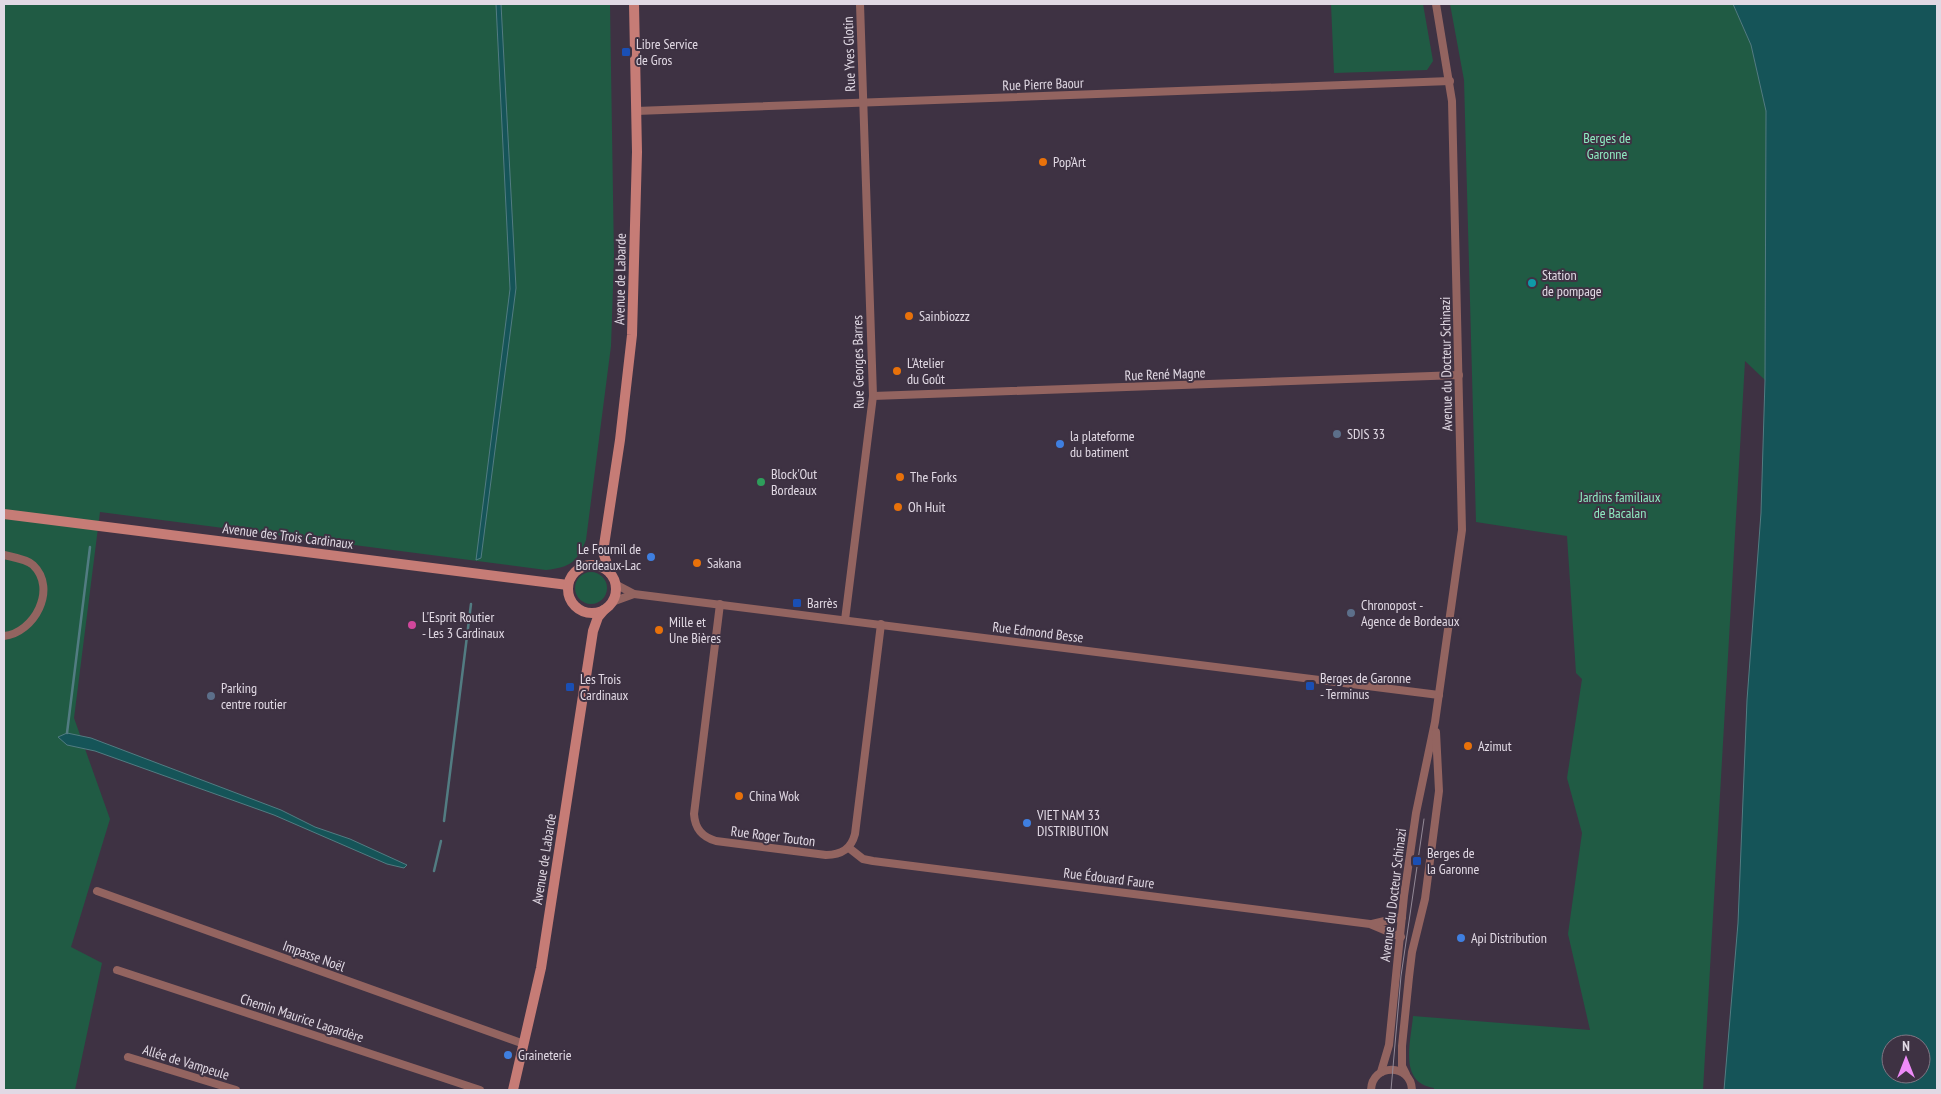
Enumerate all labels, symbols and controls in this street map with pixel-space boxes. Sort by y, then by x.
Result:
street label: Rue Yves Glotin [839,16,859,92]
place label: Libre Service de Gros [636,35,698,69]
marker: Libre Service de Gros [620,46,632,58]
street label: Rue Pierre Baour [1002,74,1084,94]
park label: Berges de Garonne [1583,129,1631,163]
place label: Pop’Art [1053,153,1086,171]
marker: Pop’Art [1037,156,1049,168]
street label: Avenue de Labarde [610,233,630,325]
place label: Station de pompage [1542,266,1602,300]
marker: Station de pompage [1526,277,1538,289]
street label: Avenue du Docteur Schinazi [1436,297,1456,431]
place label: Sainbiozzz [919,307,970,325]
marker: Sainbiozzz [903,310,915,322]
street label: Rue Georges Barres [848,315,868,409]
place label: L'Atelier du Goût [907,354,945,388]
street label: Rue René Magne [1124,364,1206,384]
marker: L'Atelier du Goût [891,365,903,377]
place label: SDIS 33 [1347,425,1385,443]
place label: la plateforme du batiment [1070,427,1135,461]
marker: SDIS 33 [1331,428,1343,440]
marker: la plateforme du batiment [1054,438,1066,450]
place label: Block'Out Bordeaux [771,465,817,499]
place label: The Forks [910,468,957,486]
marker: The Forks [894,471,906,483]
marker: Block'Out Bordeaux [755,476,767,488]
park label: Jardins familiaux de Bacalan [1579,488,1661,522]
place label: Oh Huit [908,498,945,516]
marker: Oh Huit [892,501,904,513]
street label: Avenue des Trois Cardinaux [222,519,355,553]
place label: Le Fournil de Bordeaux-Lac [575,540,641,574]
marker: Le Fournil de Bordeaux-Lac [645,551,657,563]
place label: Sakana [707,554,741,572]
marker: Sakana [691,557,703,569]
place label: Barrès [807,594,838,612]
place label: Chronopost - Agence de Bordeaux [1361,596,1460,630]
marker: Barrès [791,597,803,609]
marker: Chronopost - Agence de Bordeaux [1345,607,1357,619]
place label: L'Esprit Routier - Les 3 Cardinaux [422,608,505,642]
place label: Mille et Une Bières [669,613,721,647]
street label: Rue Edmond Besse [991,617,1085,647]
marker: L'Esprit Routier - Les 3 Cardinaux [406,619,418,631]
marker: Mille et Une Bières [653,624,665,636]
place label: Berges de Garonne - Terminus [1320,669,1411,703]
place label: Les Trois Cardinaux [580,670,629,704]
place label: Parking centre routier [221,679,287,713]
marker: Berges de Garonne - Terminus [1304,680,1316,692]
marker: Les Trois Cardinaux [564,681,576,693]
marker: Parking centre routier [205,690,217,702]
place label: Azimut [1478,737,1512,755]
marker: Azimut [1462,740,1474,752]
place label: China Wok [749,787,800,805]
marker: China Wok [733,790,745,802]
place label: VIET NAM 33 DISTRIBUTION [1036,806,1108,840]
street label: Avenue de Labarde [528,812,560,906]
marker: VIET NAM 33 DISTRIBUTION [1021,817,1033,829]
street label: Rue Roger Touton [730,822,816,850]
street label: Avenue du Docteur Schinazi [1376,827,1410,963]
place label: Berges de la Garonne [1427,844,1479,878]
marker: Berges de la Garonne [1411,855,1423,867]
street label: Rue Édouard Faure [1063,864,1156,893]
place label: Api Distribution [1471,929,1547,947]
marker: Api Distribution [1455,932,1467,944]
street label: Impasse Noël [280,936,348,976]
street label: Chemin Maurice Lagardère [238,990,366,1047]
north arrow [1881,1034,1931,1084]
text: N [1902,1037,1910,1055]
street label: Allée de Vampeule [140,1040,232,1084]
place label: Graineterie [518,1046,572,1064]
marker: Graineterie [502,1049,514,1061]

